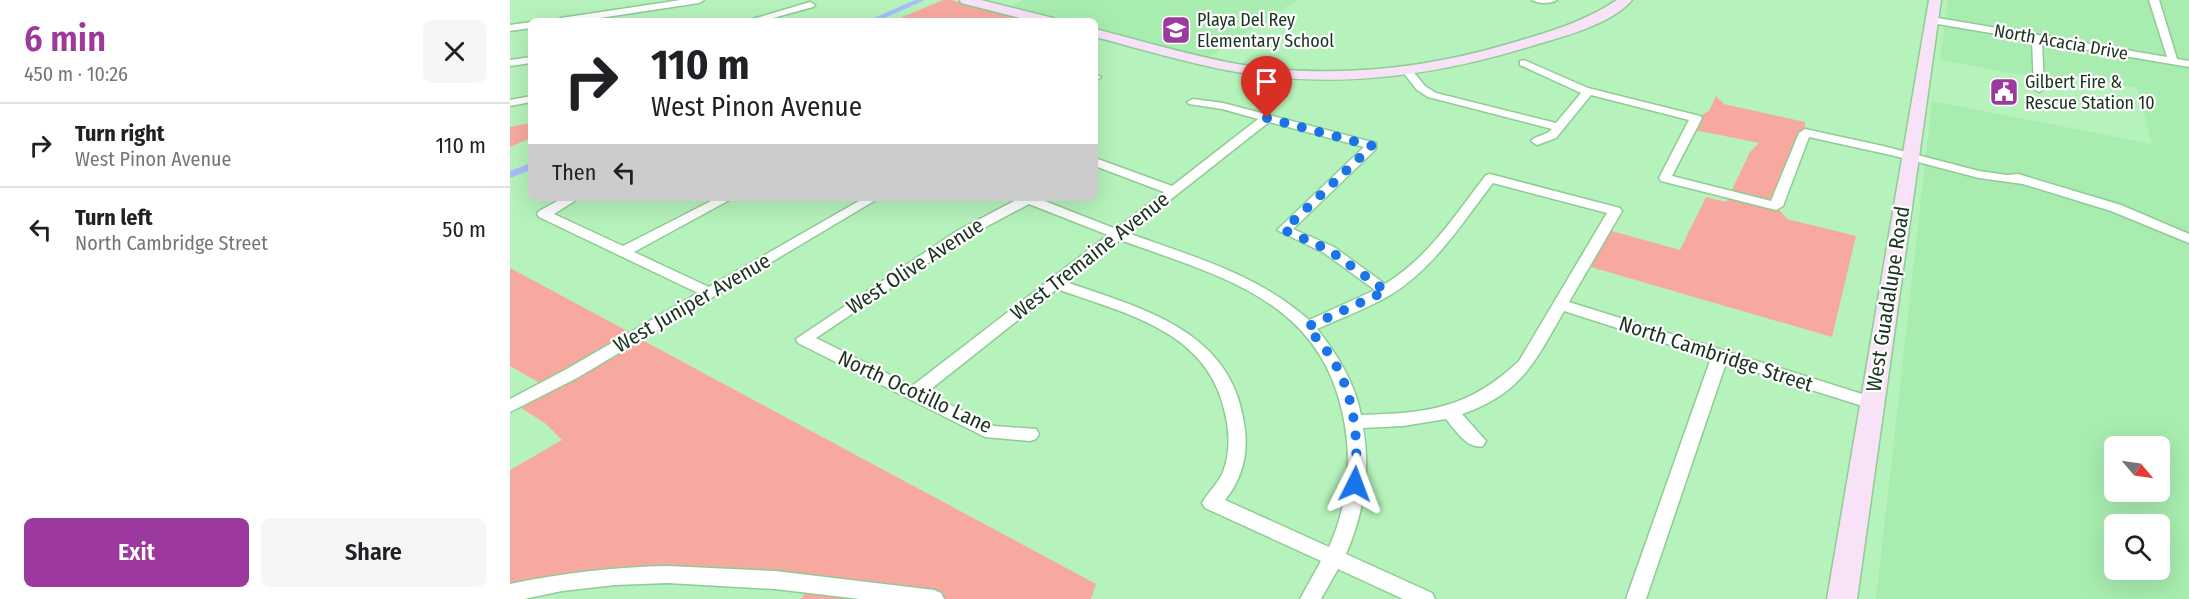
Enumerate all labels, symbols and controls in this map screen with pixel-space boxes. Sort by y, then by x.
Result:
place label: Playa Del Rey Elementary School [1197,9,1334,52]
school or university icon: Playa Del Rey Elementary School [1160,14,1192,46]
text: 6 min [24,17,106,61]
street label: North Acacia Drive [1992,19,2130,65]
button: close [423,20,486,83]
text: 110 m [651,40,750,90]
icon: right [552,42,630,120]
pin [1241,56,1292,118]
text: 450 m · 10:26 [24,62,128,86]
icon: arrive [1250,65,1283,98]
place label: Gilbert Fire & Rescue Station 10 [2025,71,2155,114]
public building icon: Gilbert Fire & Rescue Station 10 [1988,76,2020,108]
text: West Pinon Avenue [651,91,862,123]
text: Turn right [75,120,164,147]
icon: right [24,129,57,162]
text: 110 m [436,132,486,159]
text: West Pinon Avenue [75,147,231,171]
icon: left [608,156,641,189]
text: Then [552,159,596,186]
street label: West Tremaine Avenue [1006,186,1174,326]
text: Turn left [75,204,153,231]
street label: West Guadalupe Road [1860,204,1916,394]
street label: West Olive Avenue [842,212,988,320]
icon: left [24,213,57,246]
text: 50 m [442,216,486,243]
text: North Cambridge Street [75,231,268,255]
street label: West Juniper Avenue [609,248,775,358]
street label: North Cambridge Street [1616,310,1816,398]
street label: North Ocotillo Lane [834,345,996,439]
north arrow [2104,436,2170,502]
map controls [2104,436,2170,580]
position arrow [1323,452,1387,516]
button: search [2104,514,2170,580]
button: Exit [24,518,249,587]
button: Share [261,518,486,587]

